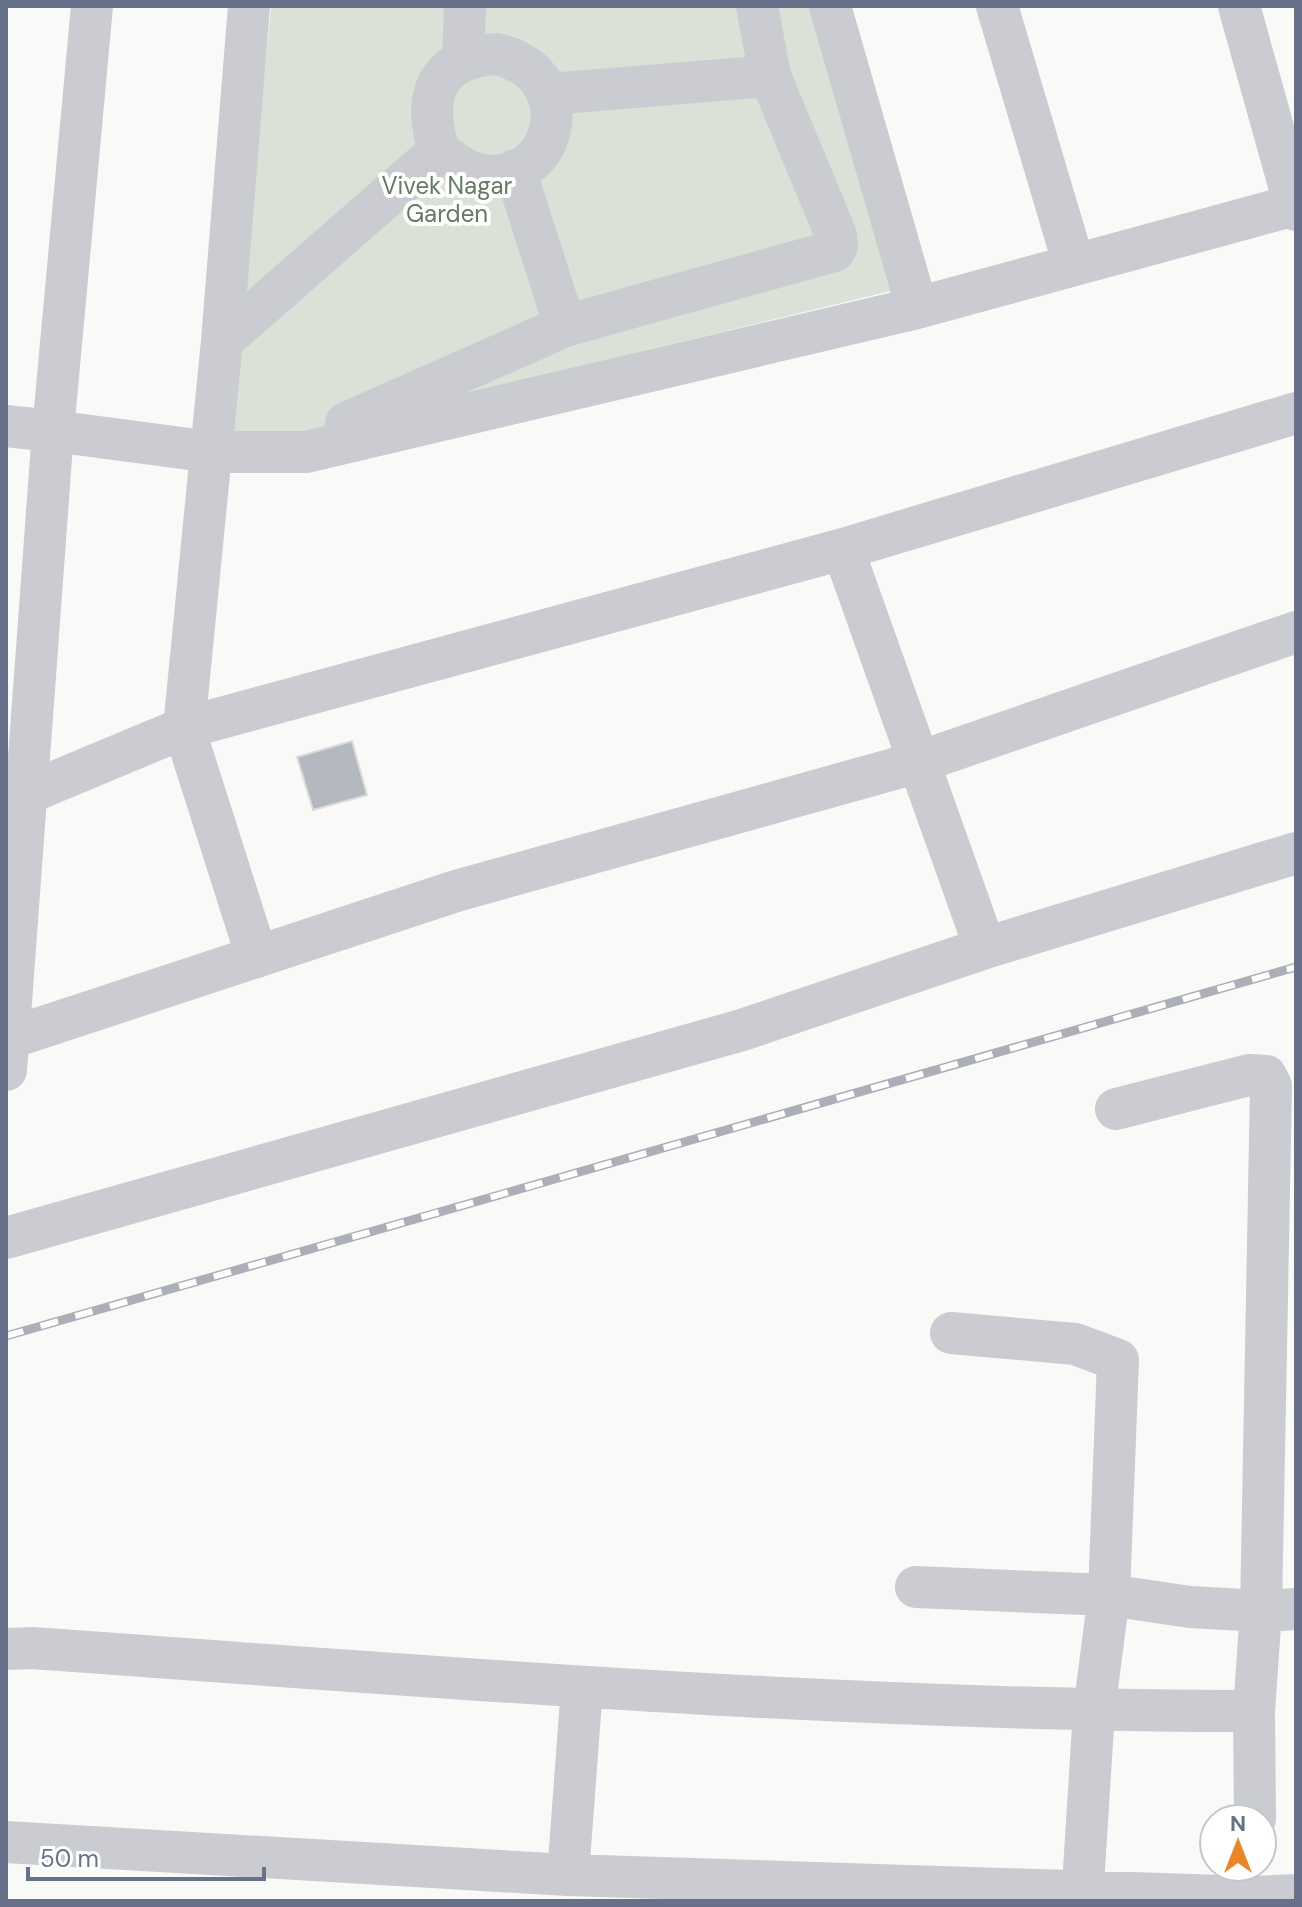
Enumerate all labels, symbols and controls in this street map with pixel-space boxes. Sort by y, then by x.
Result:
park label: Vivek Nagar Garden [382,170,513,229]
north arrow [1198,1803,1278,1883]
text: N [1230,1809,1246,1838]
scale bar [28,1831,264,1881]
text: 50 m [40,1843,99,1874]

